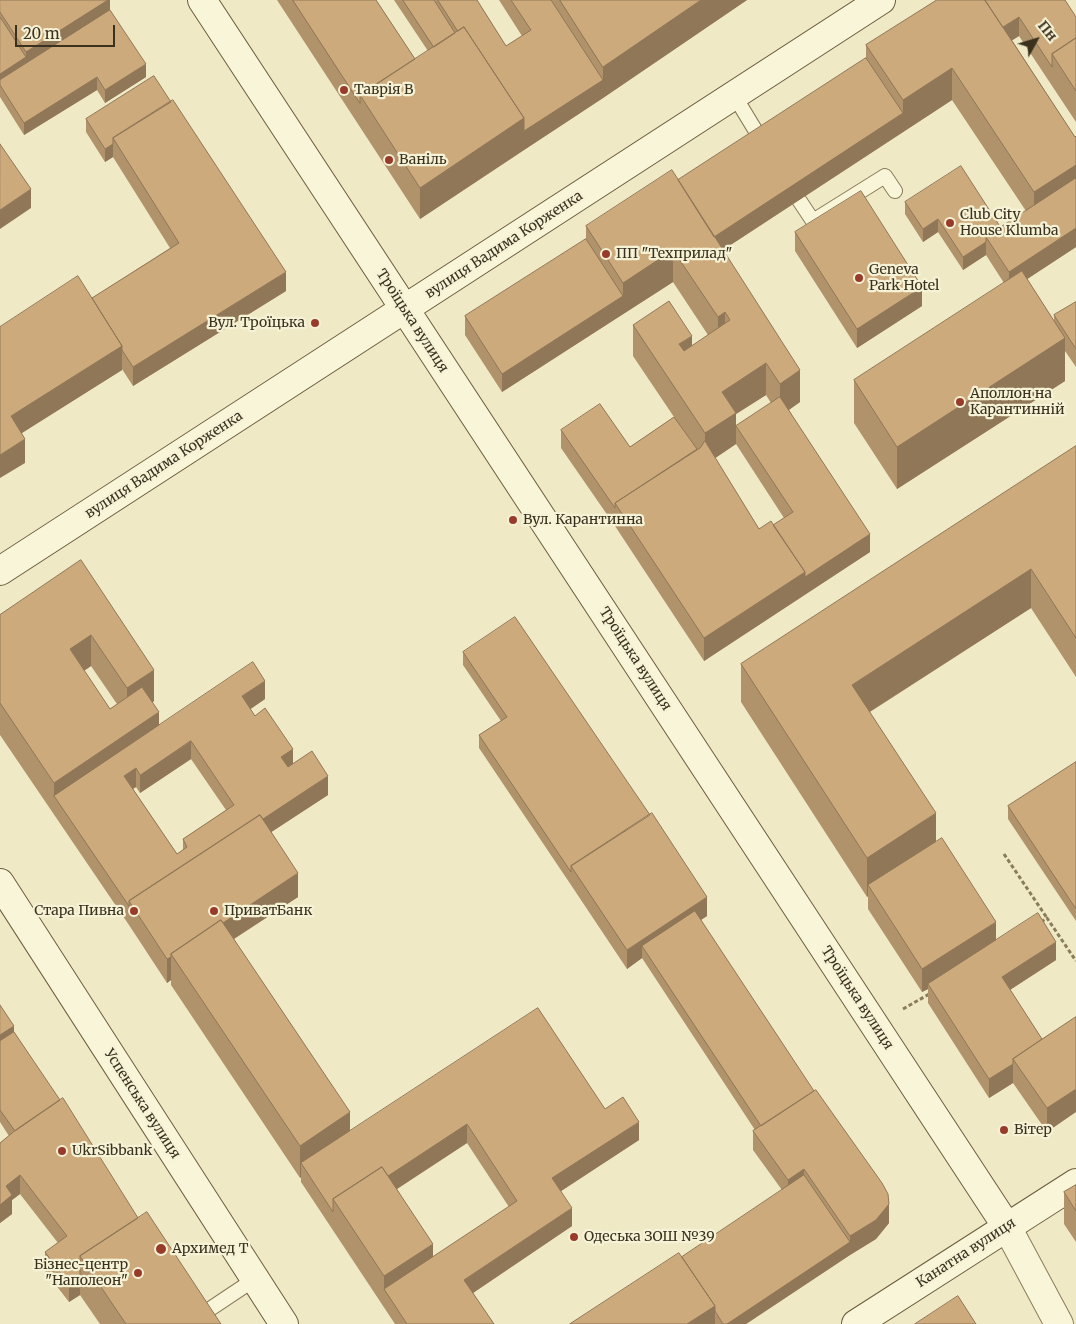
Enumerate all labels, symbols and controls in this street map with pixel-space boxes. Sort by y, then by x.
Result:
scale bar [18,15,118,47]
north arrow [1011,15,1061,65]
text: Пн [1034,17,1061,44]
text: 20 m [23,24,60,43]
place label: Таврія В [354,82,413,98]
marker: Таврія В [338,84,350,96]
place label: Ваніль [399,152,447,168]
marker: Ваніль [383,154,395,166]
street label: вулиця Вадима Корженка [422,188,586,302]
place label: Club City House Klumba [960,207,1058,240]
marker: Club City House Klumba [944,217,956,229]
place label: ПП "Техприлад" [616,246,733,262]
marker: ПП "Техприлад" [600,248,612,260]
place label: Geneva Park Hotel [869,262,939,294]
street label: Троїцька вулиця [372,266,452,376]
marker: Geneva Park Hotel [853,272,865,284]
place label: Вул. Троїцька [208,315,305,331]
marker: Вул. Троїцька [309,317,321,329]
place label: Аполлон на Карантинній [970,386,1065,418]
marker: Аполлон на Карантинній [954,396,966,408]
street label: вулиця Вадима Корженка [82,408,246,522]
place label: Вул. Карантинна [523,512,643,528]
marker: Вул. Карантинна [507,514,519,526]
street label: Троїцька вулиця [595,604,675,714]
place label: Стара Пивна [34,903,124,919]
place label: ПриватБанк [224,903,312,919]
marker: Стара Пивна [128,905,140,917]
marker: ПриватБанк [208,905,220,917]
street label: Троїцька вулиця [817,943,897,1053]
street label: Успенська вулиця [100,1046,184,1162]
place label: Вітер [1014,1122,1052,1138]
marker: Вітер [998,1124,1010,1136]
place label: UkrSibbank [72,1143,152,1159]
marker: UkrSibbank [56,1145,68,1157]
street label: Канатна вулиця [913,1215,1019,1291]
place label: Одеська ЗОШ №39 [584,1229,715,1245]
marker: Одеська ЗОШ №39 [568,1231,580,1243]
place label: Архимед Т [172,1241,248,1257]
marker: Архимед Т [154,1242,168,1256]
place label: Бізнес-центр "Наполеон" [34,1257,128,1290]
marker: Бізнес-центр "Наполеон" [132,1267,144,1279]

